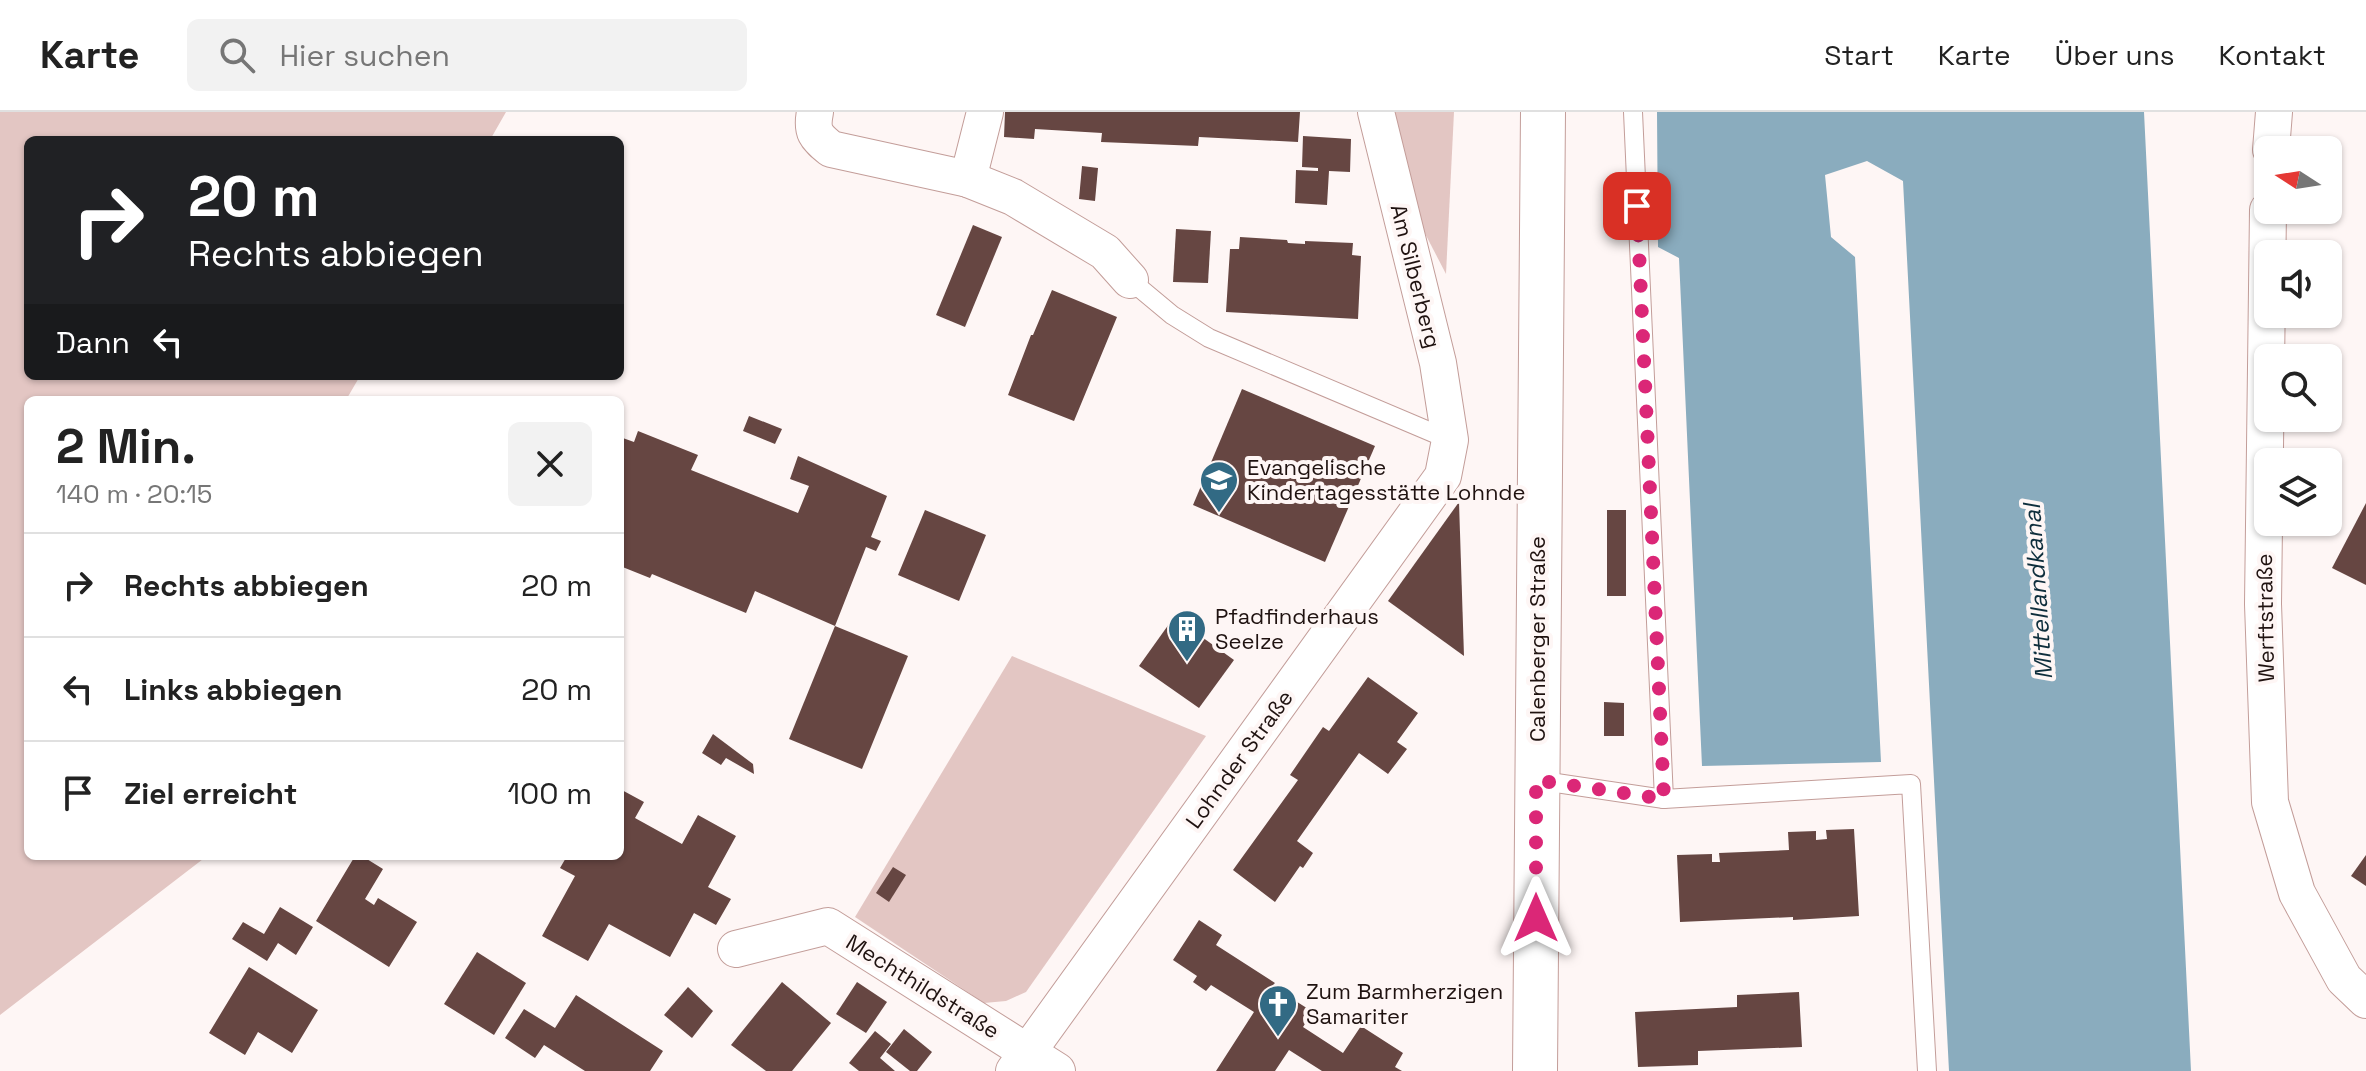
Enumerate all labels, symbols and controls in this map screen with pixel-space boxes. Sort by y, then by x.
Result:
search box [187,19,747,91]
text: Karte [40,31,139,79]
icon: search [215,33,259,77]
text: Hier suchen [279,36,450,75]
text: Start [1824,37,1894,73]
text: Karte [1938,37,2010,73]
text: Über uns [2054,37,2175,73]
text: Kontakt [2219,37,2326,73]
north arrow [2254,136,2342,224]
map controls [2254,136,2342,536]
text: 20 m [188,161,320,232]
icon: right [56,168,160,272]
pin [1603,172,1671,240]
icon: arrive [1615,184,1659,228]
street label: Am Silberberg [1385,201,1447,351]
text: Rechts abbiegen [188,231,484,277]
button: sound [2254,240,2342,328]
icon: left [146,320,190,364]
text: Dann [56,323,130,362]
button: search [2254,344,2342,432]
text: 2 Min. [56,416,196,477]
button: close [508,422,592,506]
button: layers [2254,448,2342,536]
place label: Evangelische Kindertagesstätte Lohnde [1247,453,1526,506]
school or university icon: Evangelische Kindertagesstätte Lohnde [1198,459,1240,514]
text: 140 m · 20:15 [56,477,212,511]
water label: Mittellandkanal [2016,500,2059,681]
street label: Calenberger Straße [1523,536,1551,742]
street label: Werftstraße [2250,553,2280,683]
icon: right [56,563,100,607]
text: Rechts abbiegen [124,566,369,605]
text: 20 m [521,566,592,605]
place label: Pfadfinderhaus Seelze [1215,602,1379,655]
building icon: Pfadfinderhaus Seelze [1166,608,1208,663]
icon: left [56,667,100,711]
text: Links abbiegen [124,670,342,709]
text: 20 m [521,670,592,709]
street label: Lohnder Straße [1179,684,1299,834]
icon: arrive [56,771,100,815]
text: Ziel erreicht [124,774,297,813]
text: 100 m [507,774,592,813]
position arrow [1494,876,1578,960]
street label: Mechthildstraße [841,928,1005,1044]
place label: Zum Barmherzigen Samariter [1306,977,1503,1030]
church icon: Zum Barmherzigen Samariter [1257,983,1299,1038]

